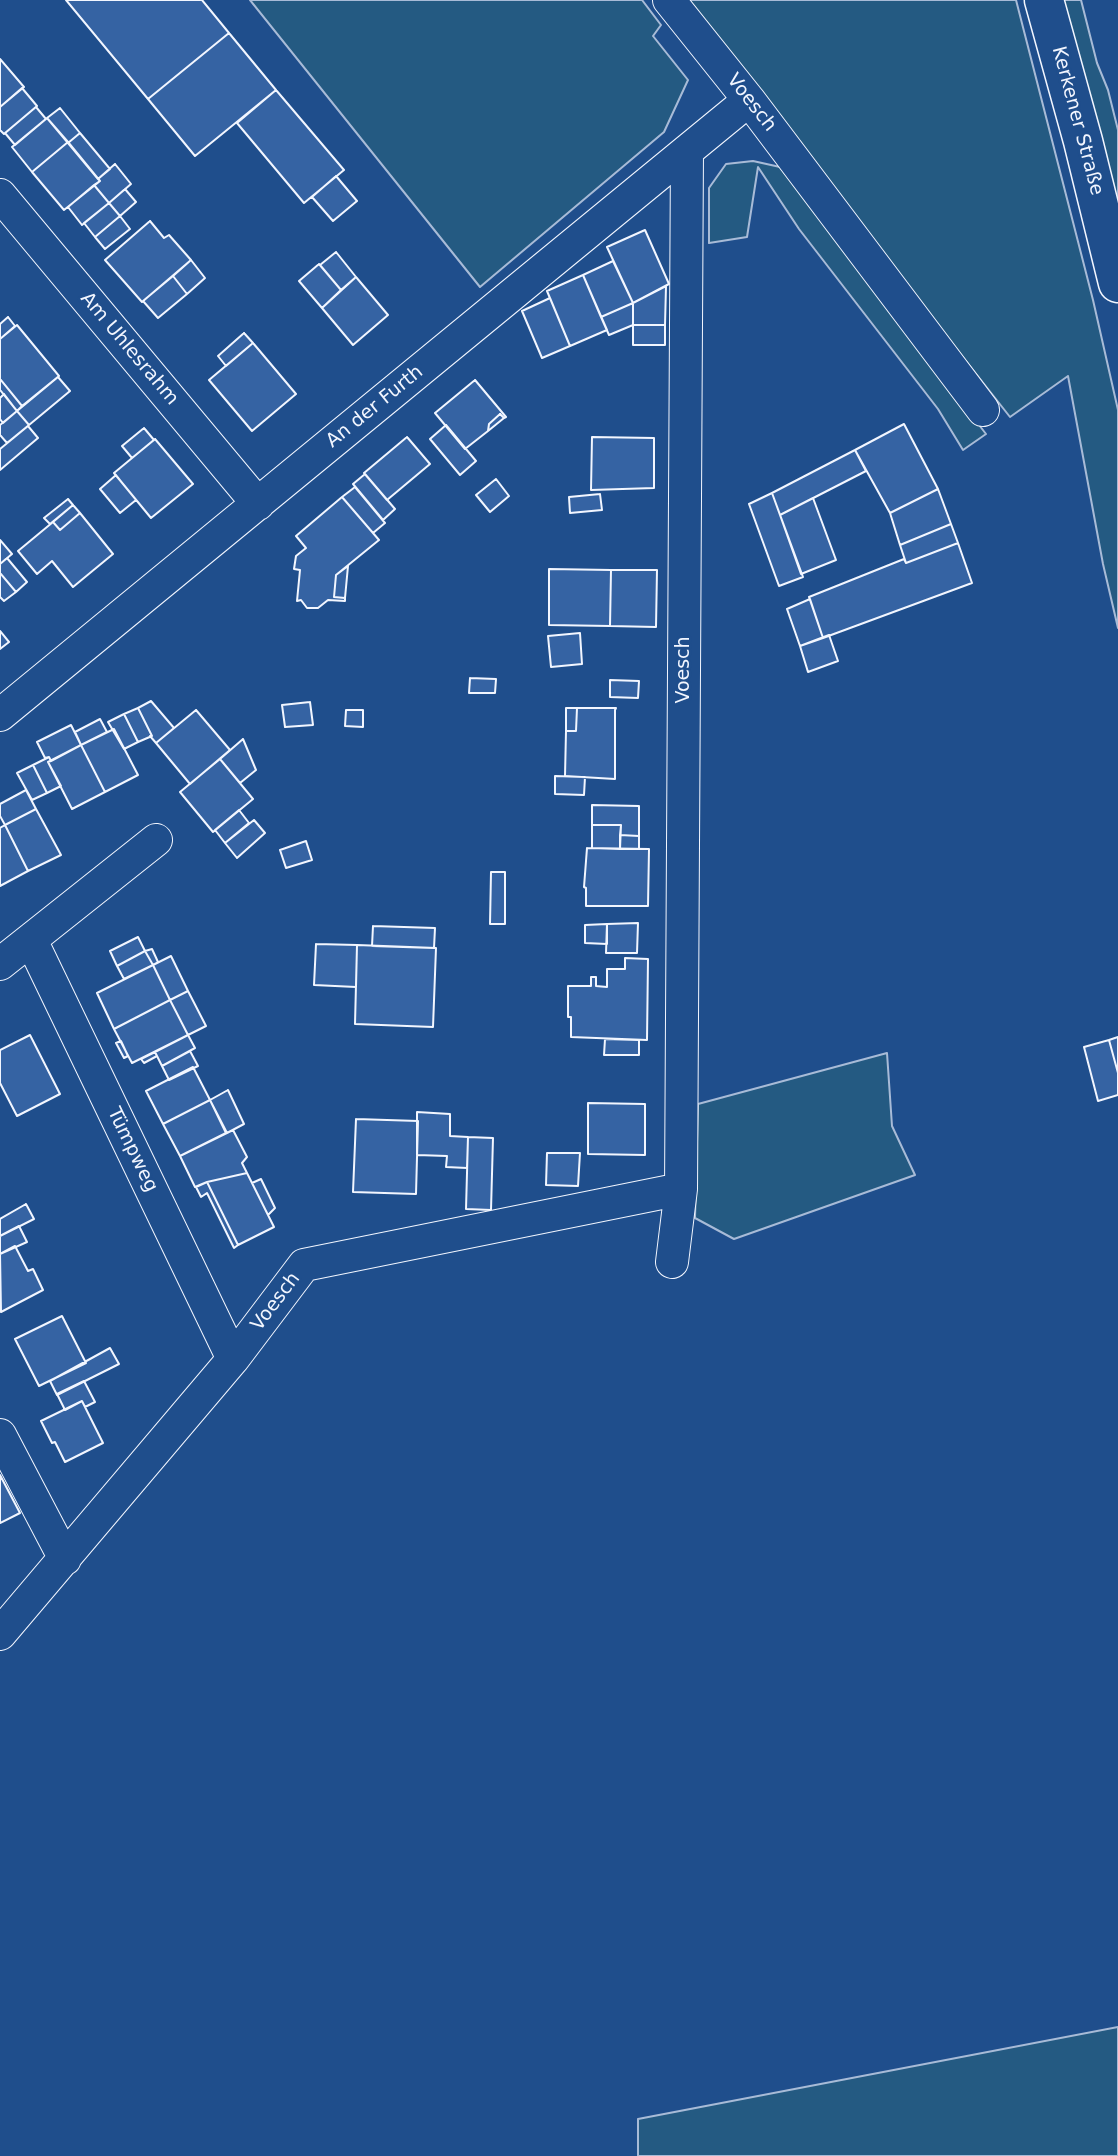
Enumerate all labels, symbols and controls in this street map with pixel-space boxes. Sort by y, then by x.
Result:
street label: Kerkener Straße [1046,44,1108,198]
street label: Voesch [721,69,781,137]
street label: Am Uhlesrahm [75,288,183,410]
street label: An der Furth [322,361,428,453]
street label: Voesch [673,636,695,704]
street label: Tümpweg [102,1104,162,1196]
street label: Voesch [247,1268,305,1336]

